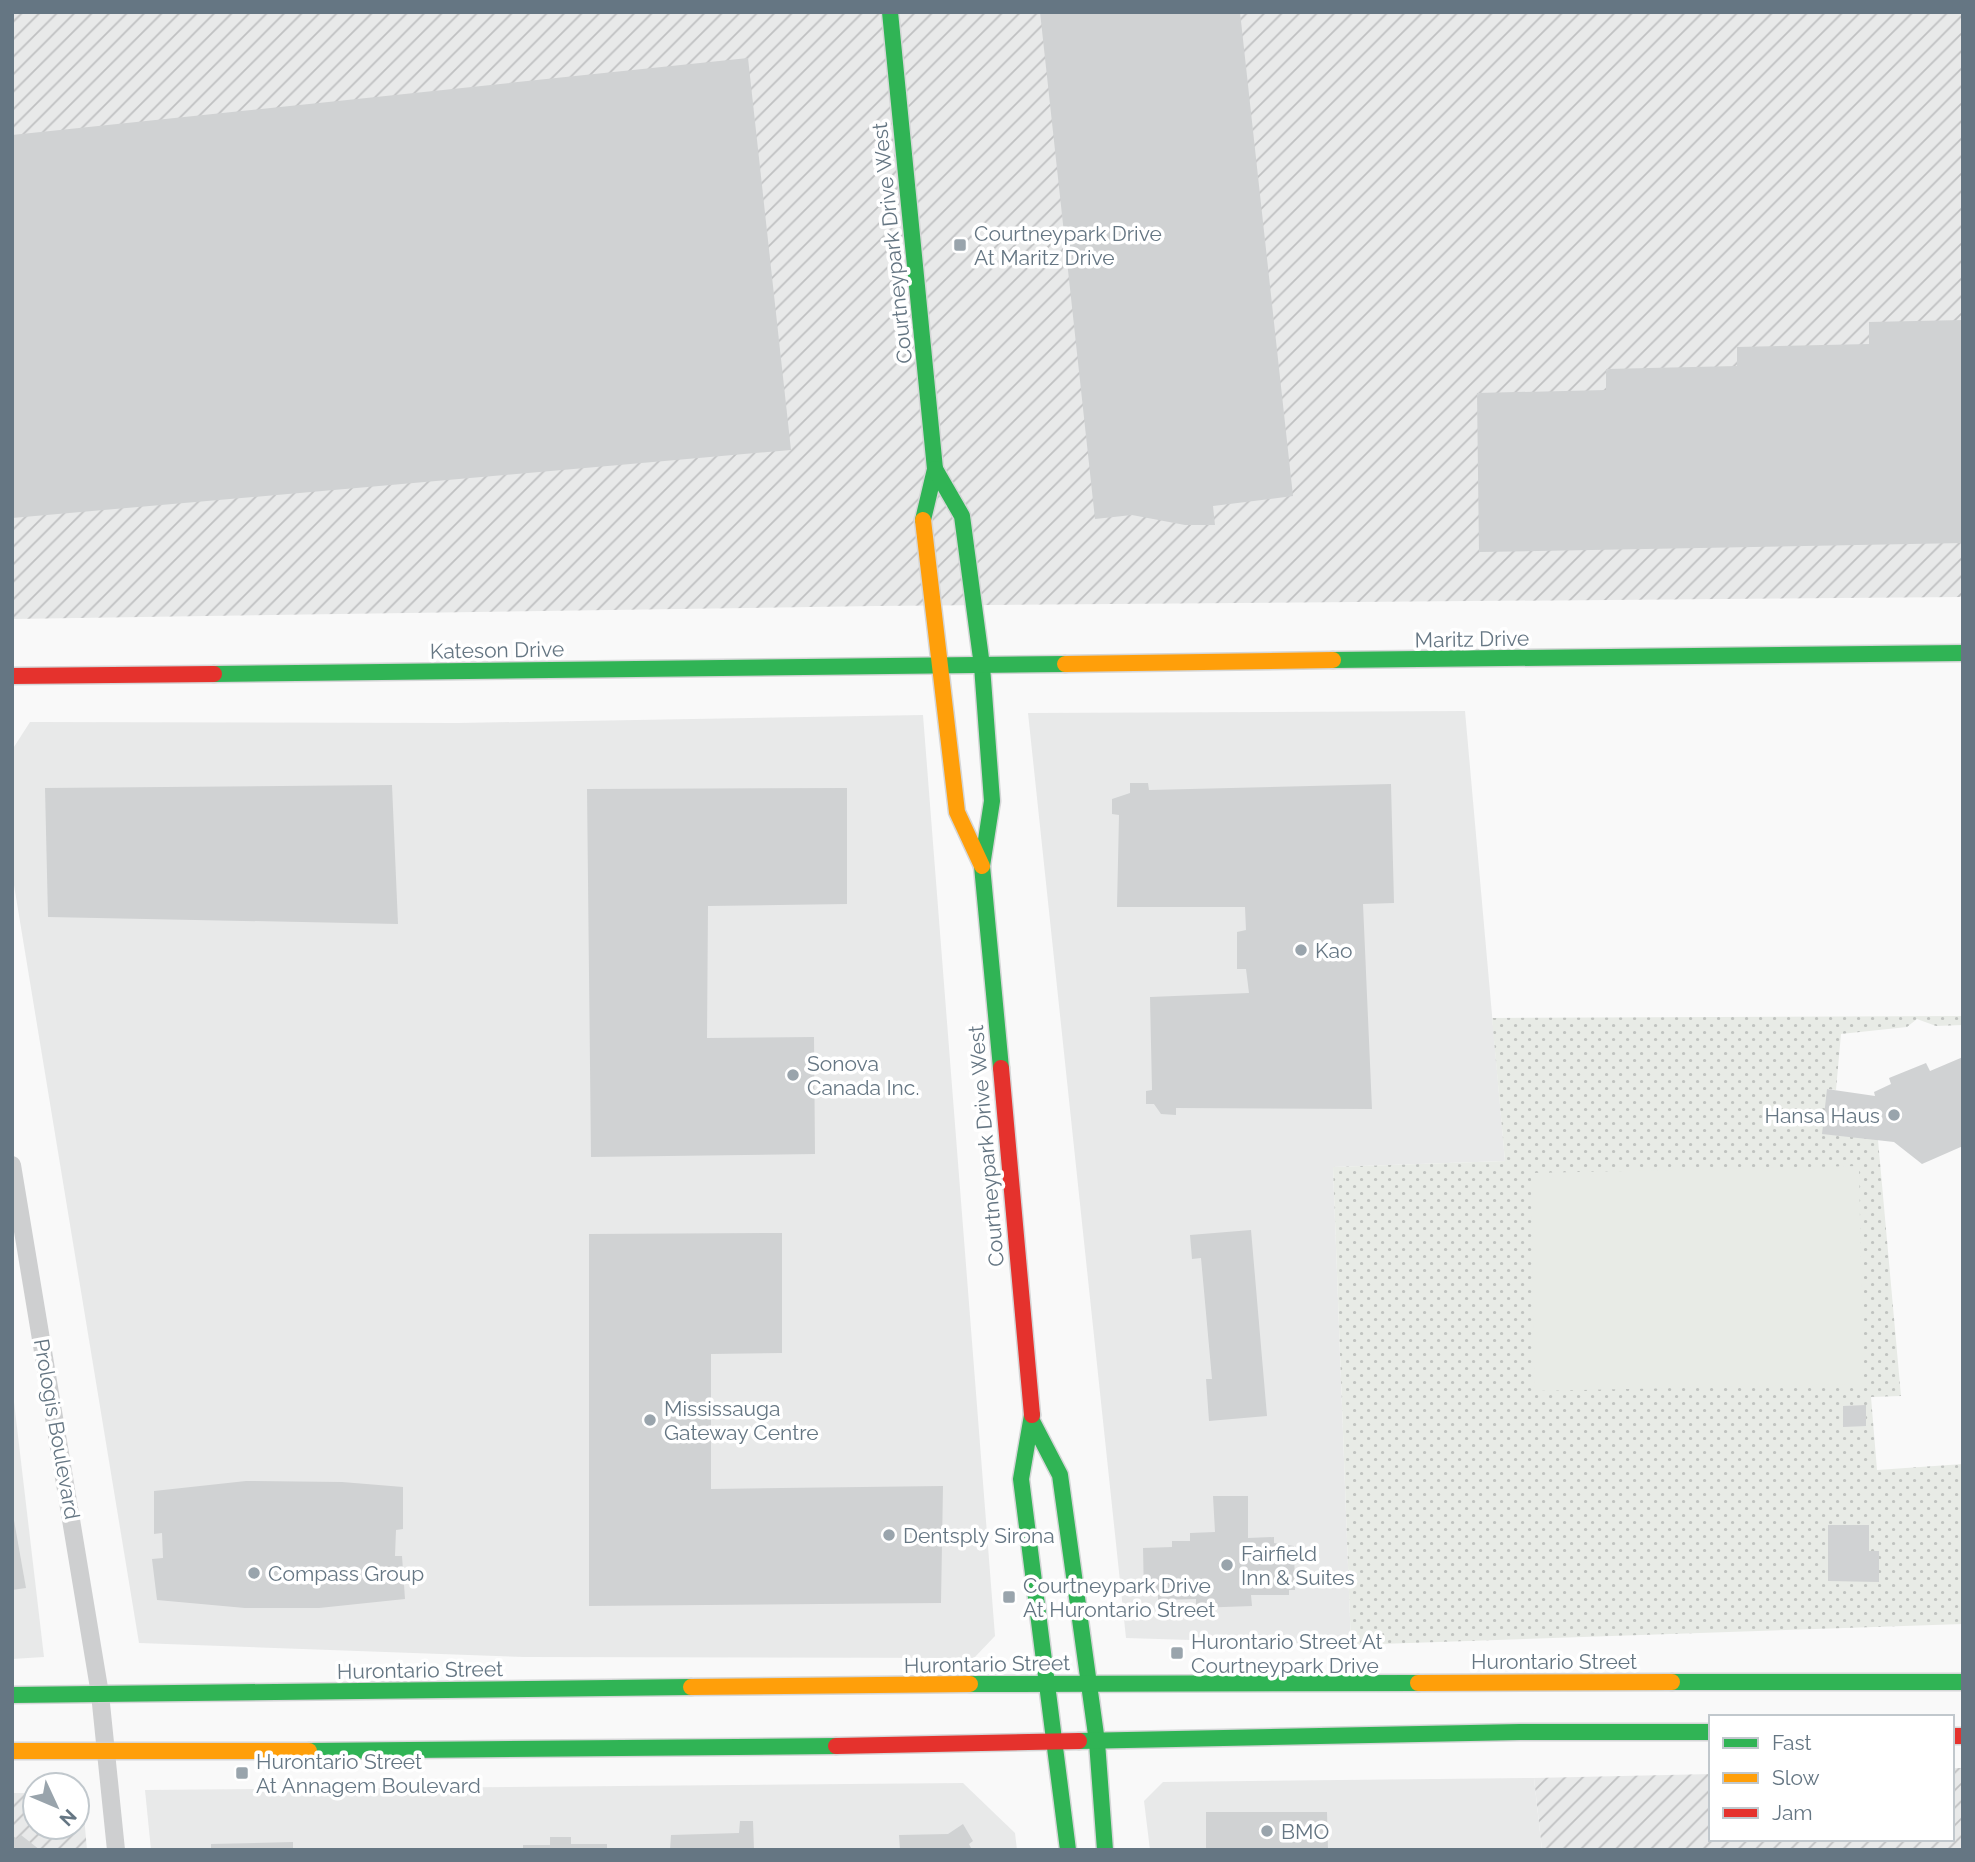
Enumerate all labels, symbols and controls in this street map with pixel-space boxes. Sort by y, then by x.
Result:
street label: Courtneypark Drive West [867,121,917,365]
place label: Courtneypark Drive At Maritz Drive [974,221,1162,270]
marker: Courtneypark Drive At Maritz Drive [952,237,968,253]
street label: Maritz Drive [1415,626,1529,652]
street label: Kateson Drive [430,636,564,664]
place label: Kao [1315,938,1352,963]
marker: Kao [1293,942,1309,958]
street label: Courtneypark Drive West [963,1024,1009,1268]
place label: Sonova Canada Inc. [807,1051,919,1100]
marker: Sonova Canada Inc. [785,1067,801,1083]
place label: Hansa Haus [1765,1103,1880,1128]
marker: Hansa Haus [1886,1107,1902,1123]
street label: Prologis Boulevard [29,1337,85,1521]
place label: Mississauga Gateway Centre [664,1396,819,1445]
marker: Mississauga Gateway Centre [642,1412,658,1428]
place label: Dentsply Sirona [903,1523,1055,1548]
marker: Dentsply Sirona [881,1527,897,1543]
place label: Fairfield Inn & Suites [1241,1541,1355,1590]
marker: Fairfield Inn & Suites [1219,1557,1235,1573]
place label: Compass Group [268,1561,424,1586]
marker: Compass Group [246,1565,262,1581]
place label: Courtneypark Drive At Hurontario Street [1023,1573,1215,1622]
marker: Courtneypark Drive At Hurontario Street [1001,1589,1017,1605]
place label: Hurontario Street At Courtneypark Drive [1191,1629,1383,1678]
marker: Hurontario Street At Courtneypark Drive [1169,1645,1185,1661]
street label: Hurontario Street [1471,1649,1637,1674]
street label: Hurontario Street [904,1650,1070,1678]
street label: Hurontario Street [337,1656,503,1684]
legend [1709,1715,1954,1841]
text: Fast [1772,1730,1812,1755]
place label: Hurontario Street At Annagem Boulevard [256,1749,481,1798]
marker: Hurontario Street At Annagem Boulevard [234,1765,250,1781]
text: Slow [1772,1765,1820,1790]
north arrow [21,1771,91,1841]
text: Jam [1772,1800,1813,1825]
text: N [55,1805,81,1831]
place label: BMO [1281,1819,1329,1844]
marker: BMO [1259,1823,1275,1839]

